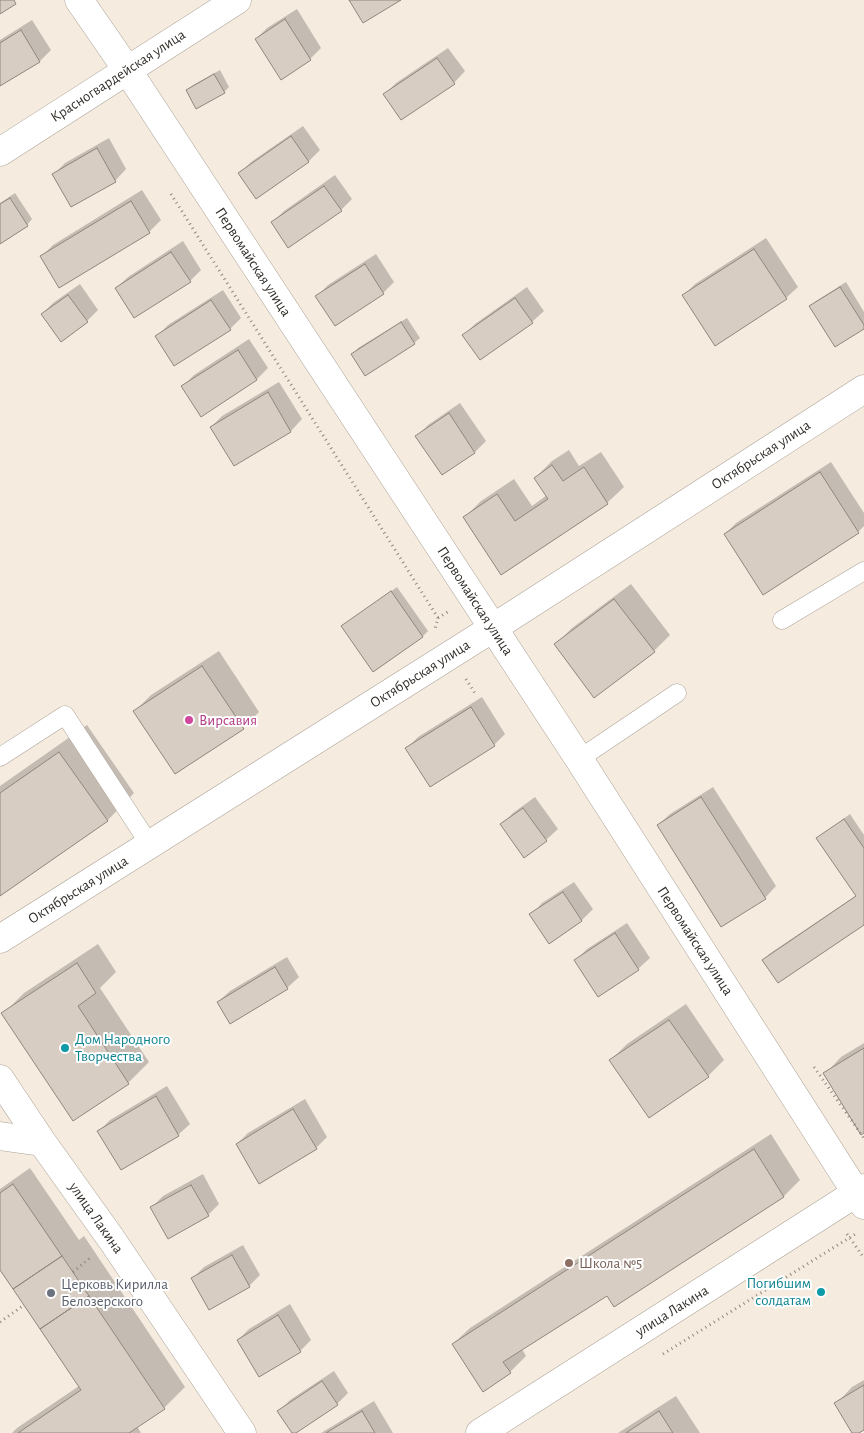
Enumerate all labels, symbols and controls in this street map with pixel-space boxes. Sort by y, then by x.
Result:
street label: Красногвардейская улица [47,26,189,126]
street label: Первомайская улица [211,204,295,320]
street label: Октябрьская улица [708,416,814,494]
street label: Первомайская улица [433,543,517,659]
street label: Октябрьская улица [367,636,473,712]
place label: Вирсавия [199,711,257,729]
marker: Вирсавия [183,714,195,726]
street label: Октябрьская улица [25,852,131,928]
street label: Первомайская улица [653,883,737,999]
place label: Дом Народного Творчества [75,1030,170,1065]
marker: Дом Народного Творчества [59,1042,71,1054]
street label: улица Лакина [65,1179,127,1257]
place label: Школа №5 [579,1254,642,1272]
marker: Школа №5 [563,1257,575,1269]
place label: Погибшим солдатам [746,1274,811,1309]
place label: Церковь Кирилла Белозерского [61,1275,168,1310]
street label: улица Лакина [632,1281,712,1341]
marker: Погибшим солдатам [815,1286,827,1298]
marker: Церковь Кирилла Белозерского [45,1287,57,1299]

